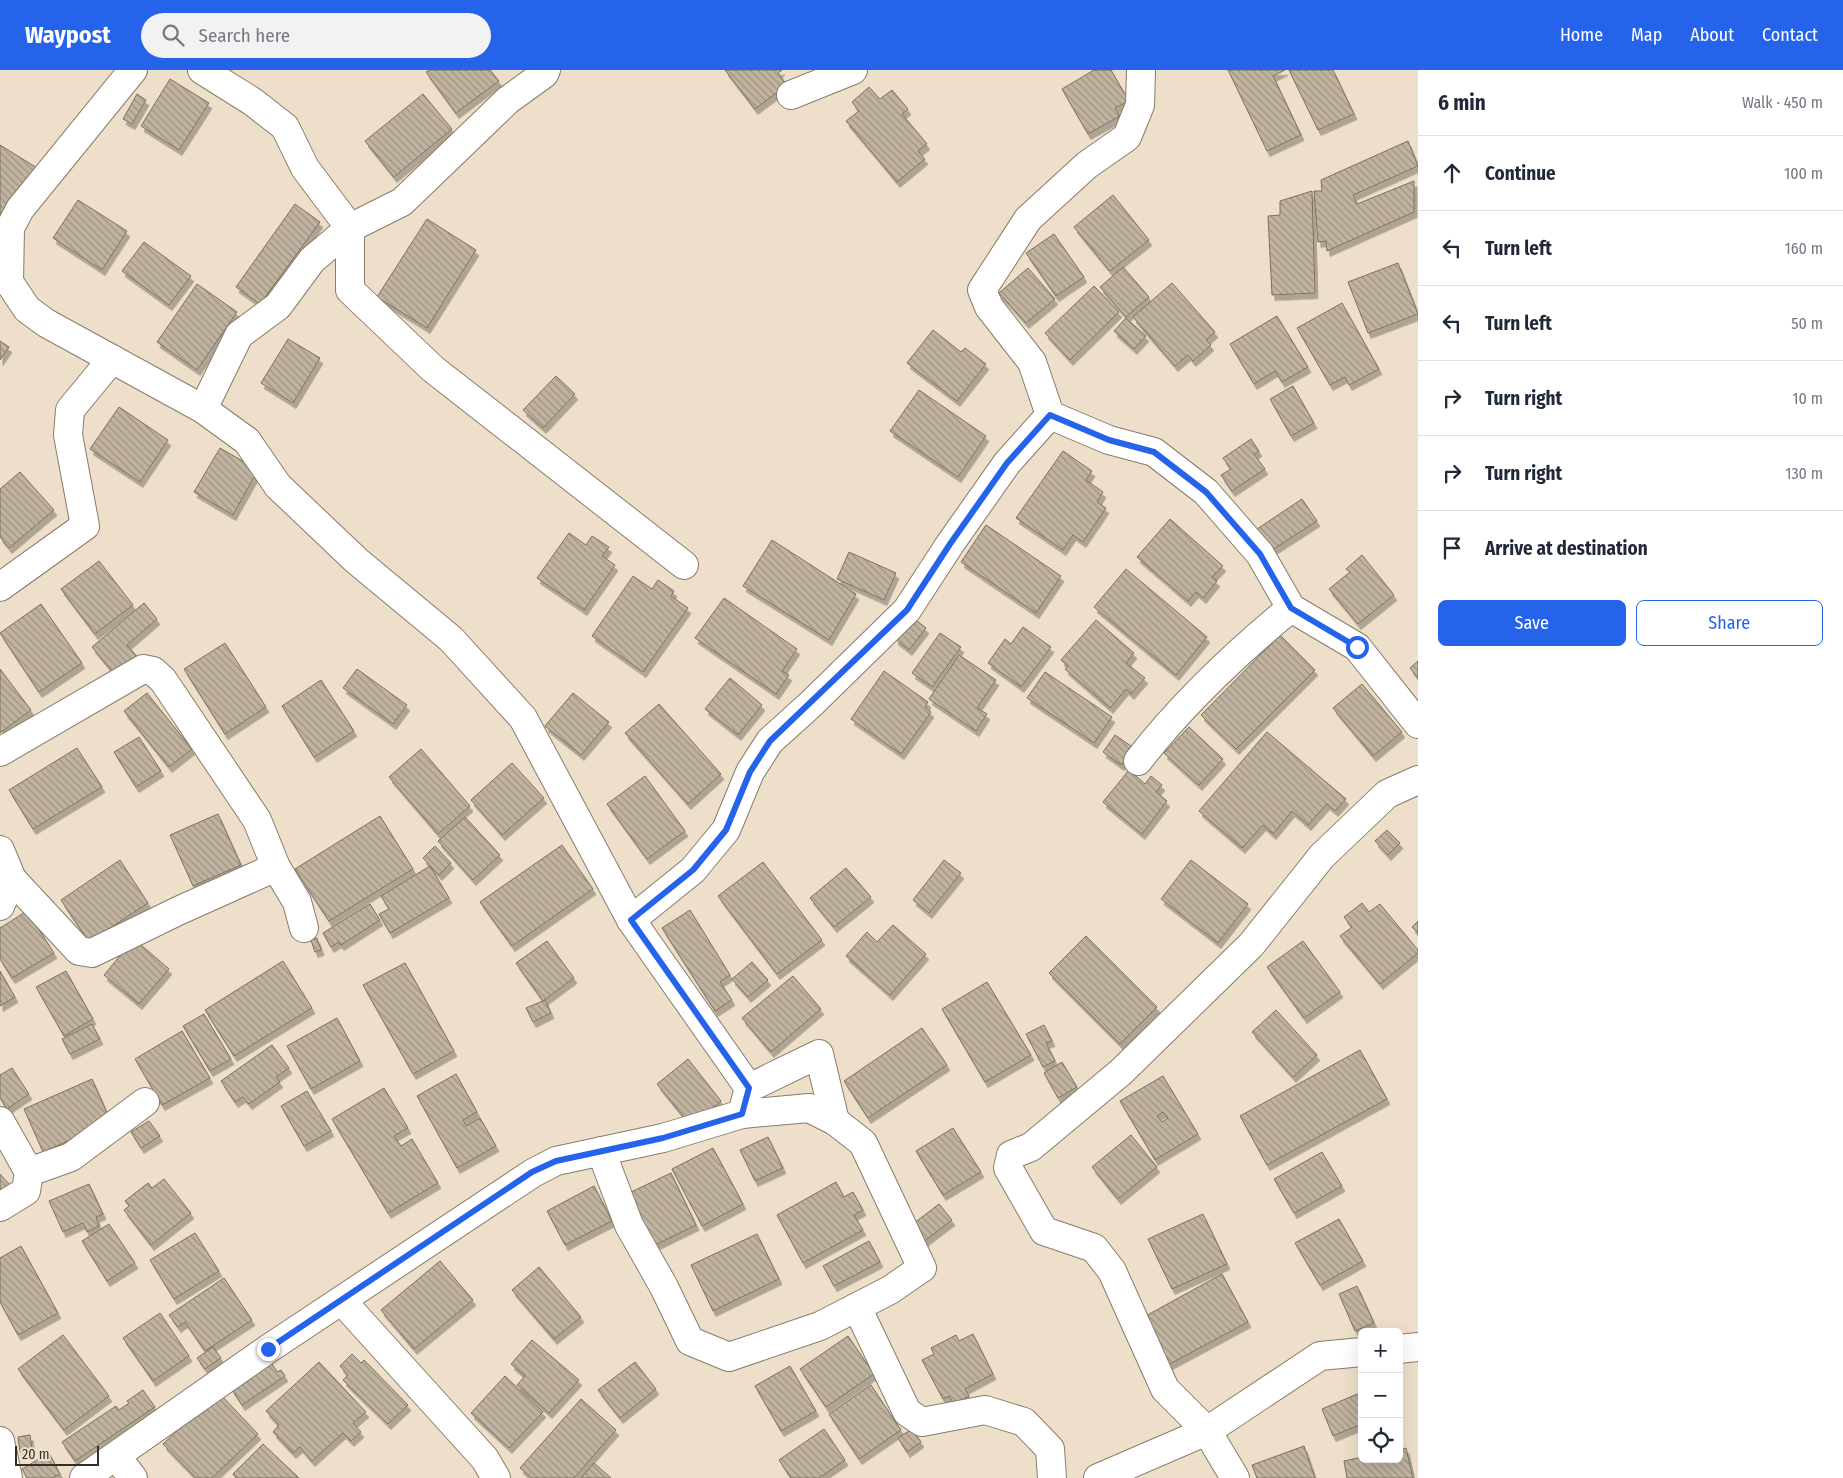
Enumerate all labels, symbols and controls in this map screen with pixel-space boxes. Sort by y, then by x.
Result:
search box [141,13,491,58]
text: Waypost [25,21,111,49]
icon: search [159,21,187,49]
text: Search here [199,24,290,47]
text: Home [1560,24,1603,46]
text: Map [1631,24,1662,46]
text: About [1690,24,1734,46]
text: Contact [1762,24,1818,46]
text: 6 min [1438,90,1486,116]
text: Walk · 450 m [1742,93,1823,112]
icon: ahead [1438,159,1466,187]
text: Continue [1485,162,1556,185]
text: 100 m [1784,164,1823,183]
icon: left [1438,234,1466,262]
text: Turn left [1485,237,1552,260]
text: 160 m [1784,239,1823,258]
icon: left [1438,309,1466,337]
text: Turn left [1485,312,1552,335]
text: 50 m [1791,314,1823,333]
icon: right [1438,384,1466,412]
text: Turn right [1485,387,1562,410]
text: 10 m [1792,389,1823,408]
icon: right [1438,459,1466,487]
text: Turn right [1485,462,1562,485]
text: 130 m [1785,464,1823,483]
icon: arrive [1438,534,1466,562]
text: Arrive at destination [1485,537,1648,560]
button: Save [1438,600,1626,646]
button: Share [1636,600,1823,646]
route start [1346,636,1369,659]
map controls [1358,1328,1403,1463]
button: + [1358,1328,1403,1373]
route end [257,1338,280,1361]
button: − [1358,1373,1403,1418]
button: locate [1358,1418,1403,1463]
scale bar [15,1443,99,1466]
text: 20 m [22,1446,50,1463]

